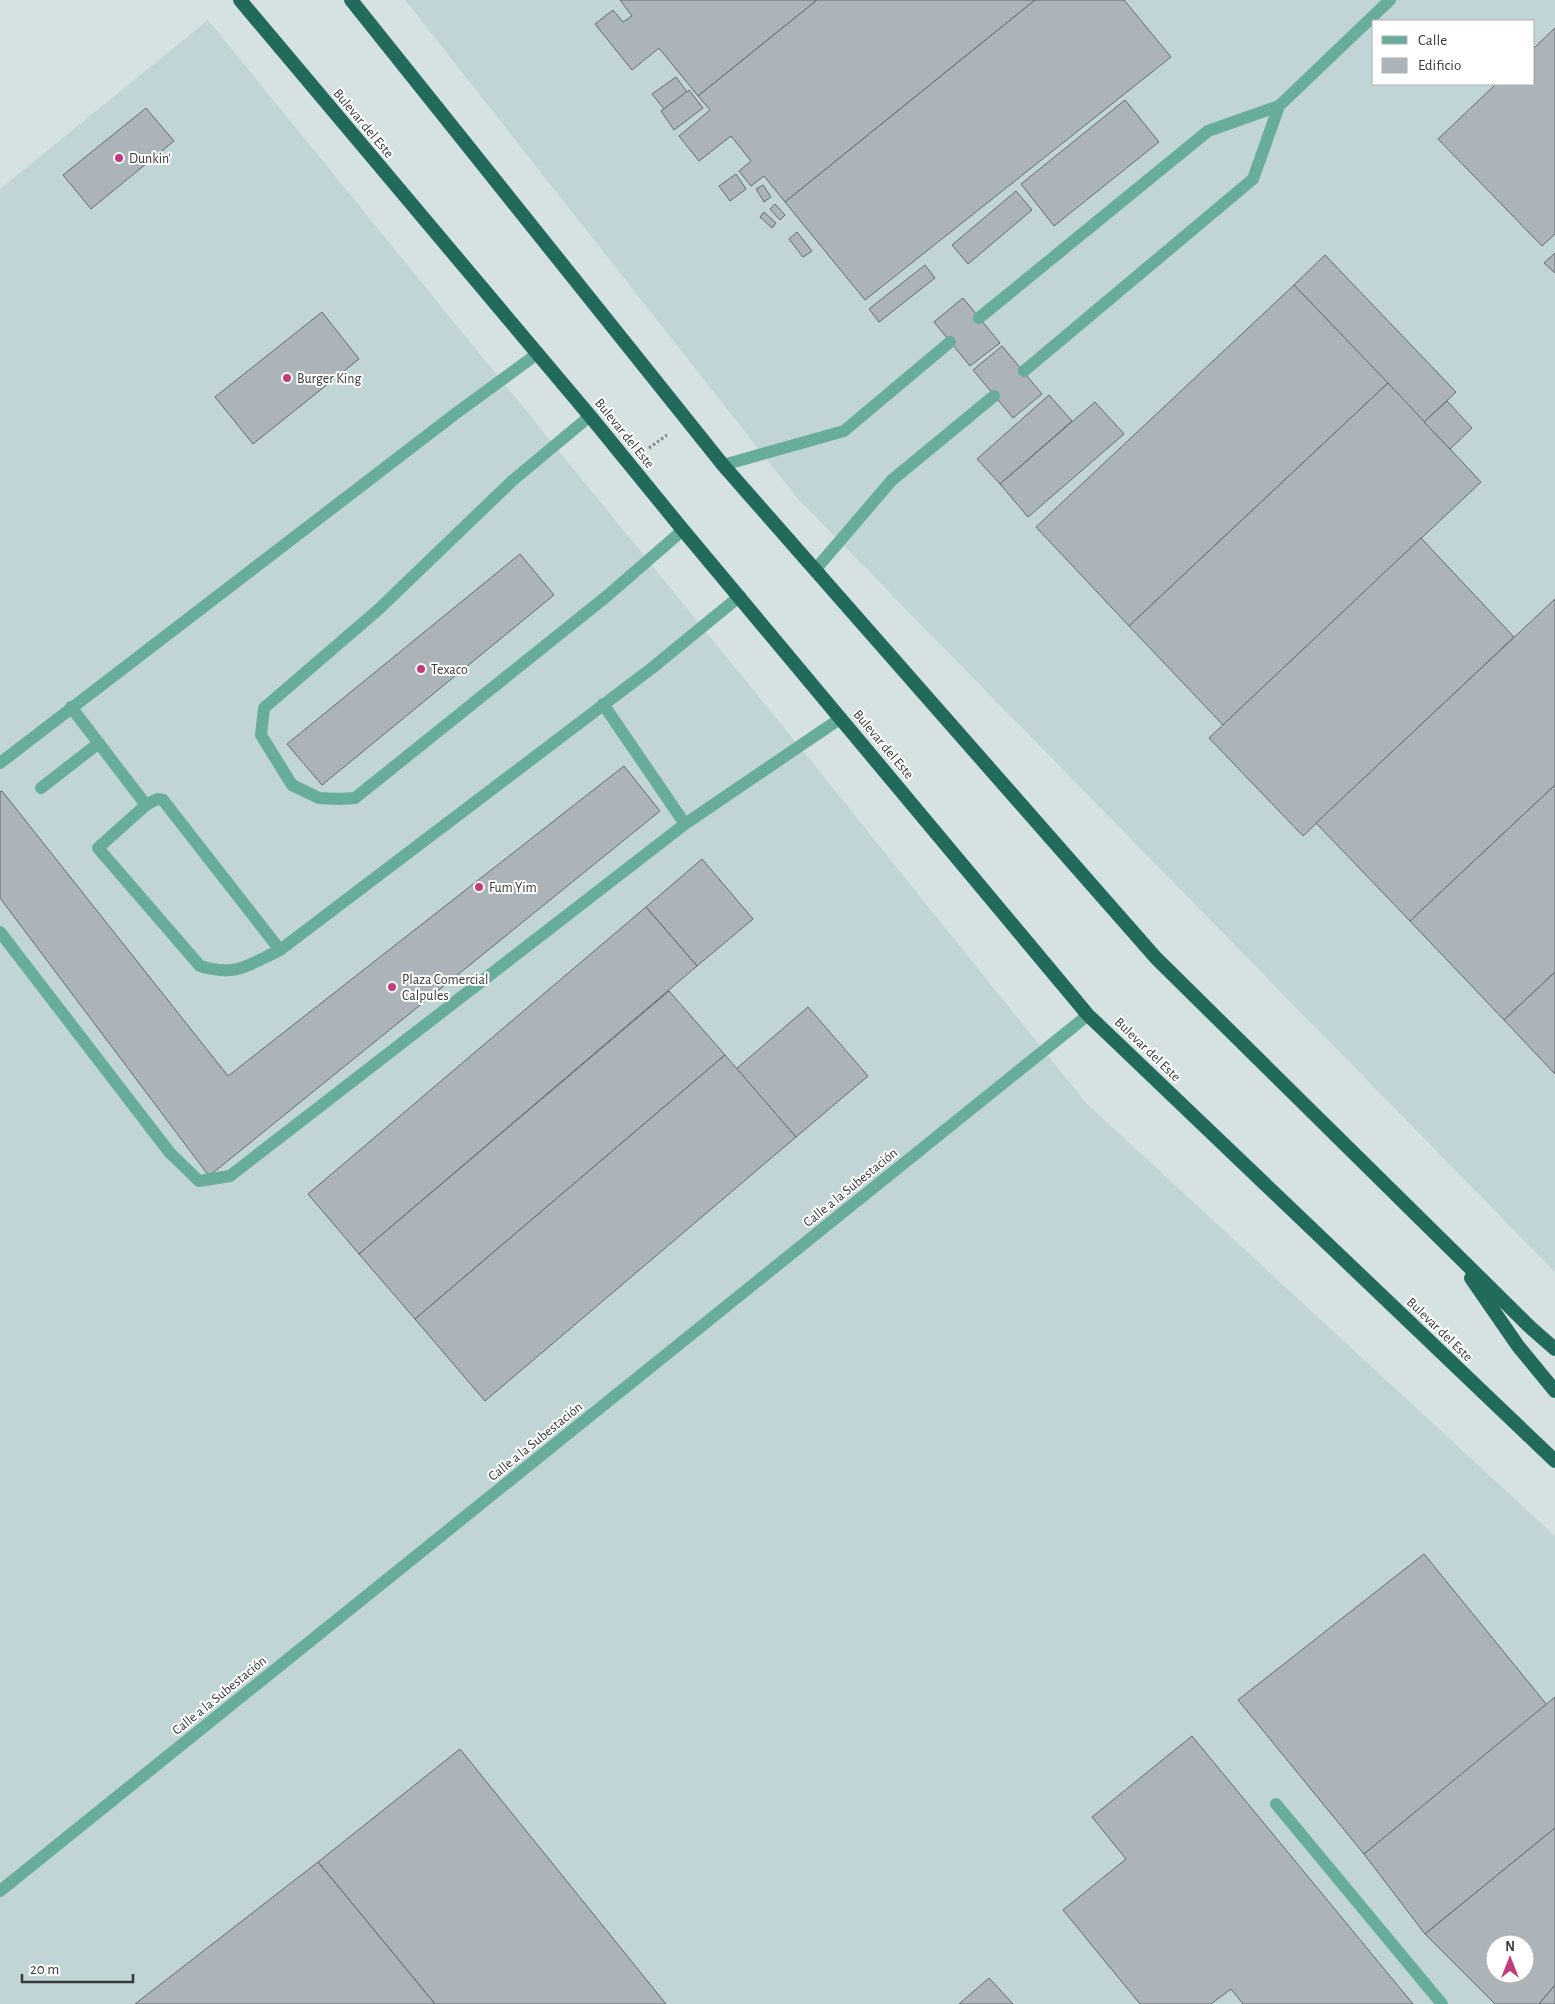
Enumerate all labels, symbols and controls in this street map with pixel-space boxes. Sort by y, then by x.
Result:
legend [1372,20,1535,85]
text: Calle [1418,33,1447,48]
text: Edificio [1418,58,1461,73]
street label: Bulevar del Este [330,86,396,161]
marker: Dunkin' [113,152,125,164]
place label: Dunkin' [129,152,171,166]
marker: Burger King [281,372,293,384]
place label: Burger King [297,372,361,386]
street label: Bulevar del Este [592,396,657,471]
marker: Texaco [415,663,427,675]
place label: Texaco [431,663,468,677]
street label: Bulevar del Este [850,707,916,782]
marker: Fum Yim [473,881,485,893]
place label: Fum Yim [489,881,537,895]
place label: Plaza Comercial Calpules [402,973,488,1003]
marker: Plaza Comercial Calpules [386,981,398,993]
street label: Bulevar del Este [1112,1015,1183,1084]
street label: Calle a la Subestación [801,1146,900,1230]
street label: Bulevar del Este [1404,1295,1475,1364]
street label: Calle a la Subestación [486,1400,585,1484]
street label: Calle a la Subestación [170,1654,269,1738]
north arrow [1485,1934,1535,1984]
text: N [1505,1940,1515,1954]
scale bar [22,1952,134,1984]
text: 20 m [30,1962,59,1977]

